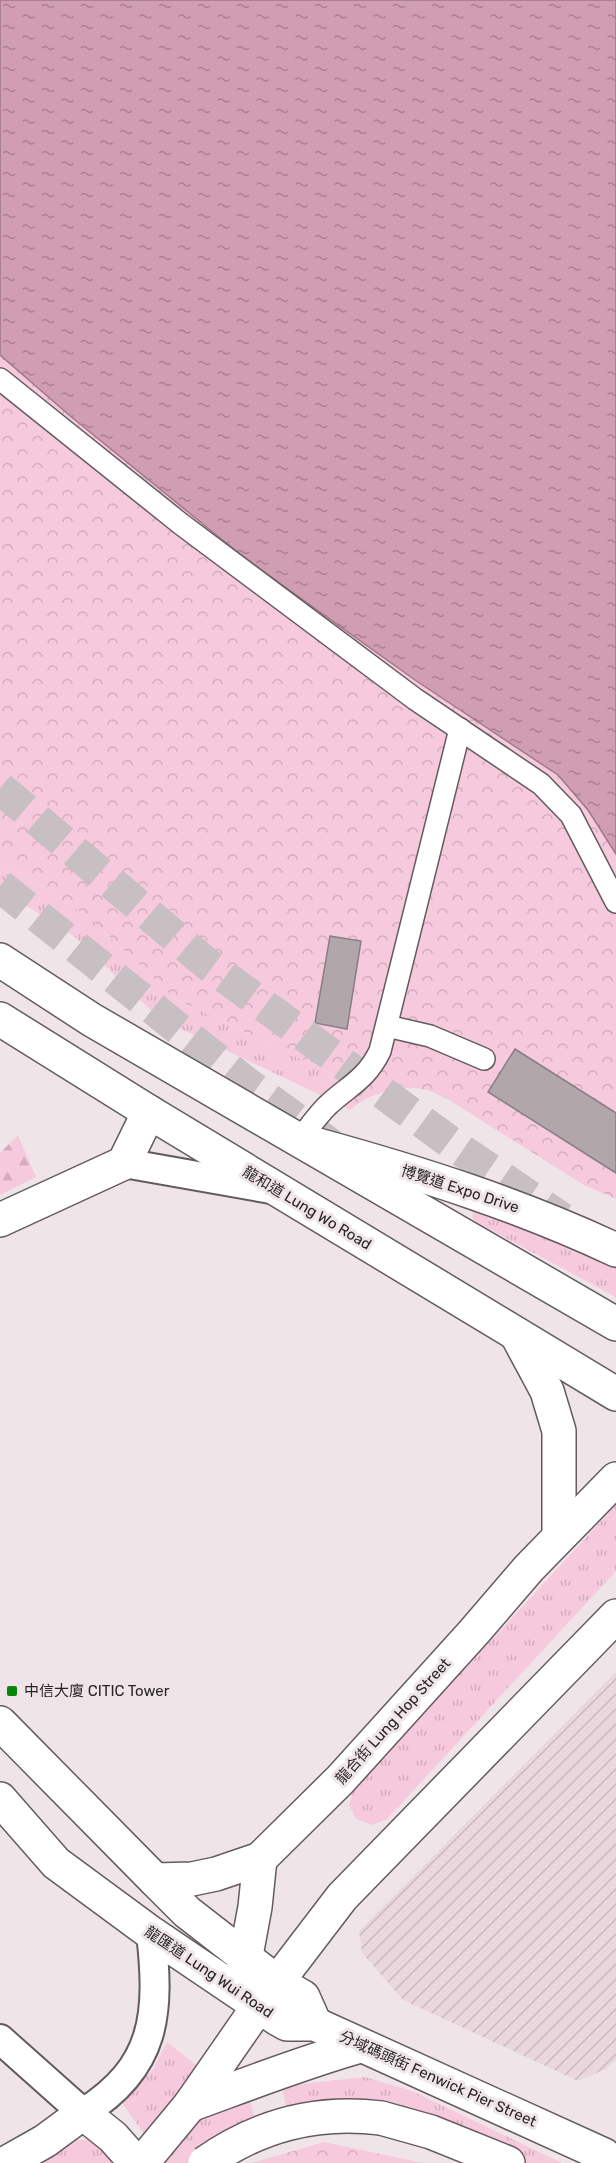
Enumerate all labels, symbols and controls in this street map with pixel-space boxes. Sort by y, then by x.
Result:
street label: 博覽道 Expo Drive [399,1161,521,1217]
street label: 龍和道 Lung Wo Road [239,1162,375,1254]
street label: 龍合街 Lung Hop Street [332,1654,454,1788]
place label: 中信大廈 CITIC Tower [24,1682,170,1700]
marker: 中信大廈 CITIC Tower [5,1684,19,1698]
street label: 龍匯道 Lung Wui Road [141,1922,277,2022]
street label: 分域碼頭街 Fenwick Pier Street [337,2027,539,2131]

